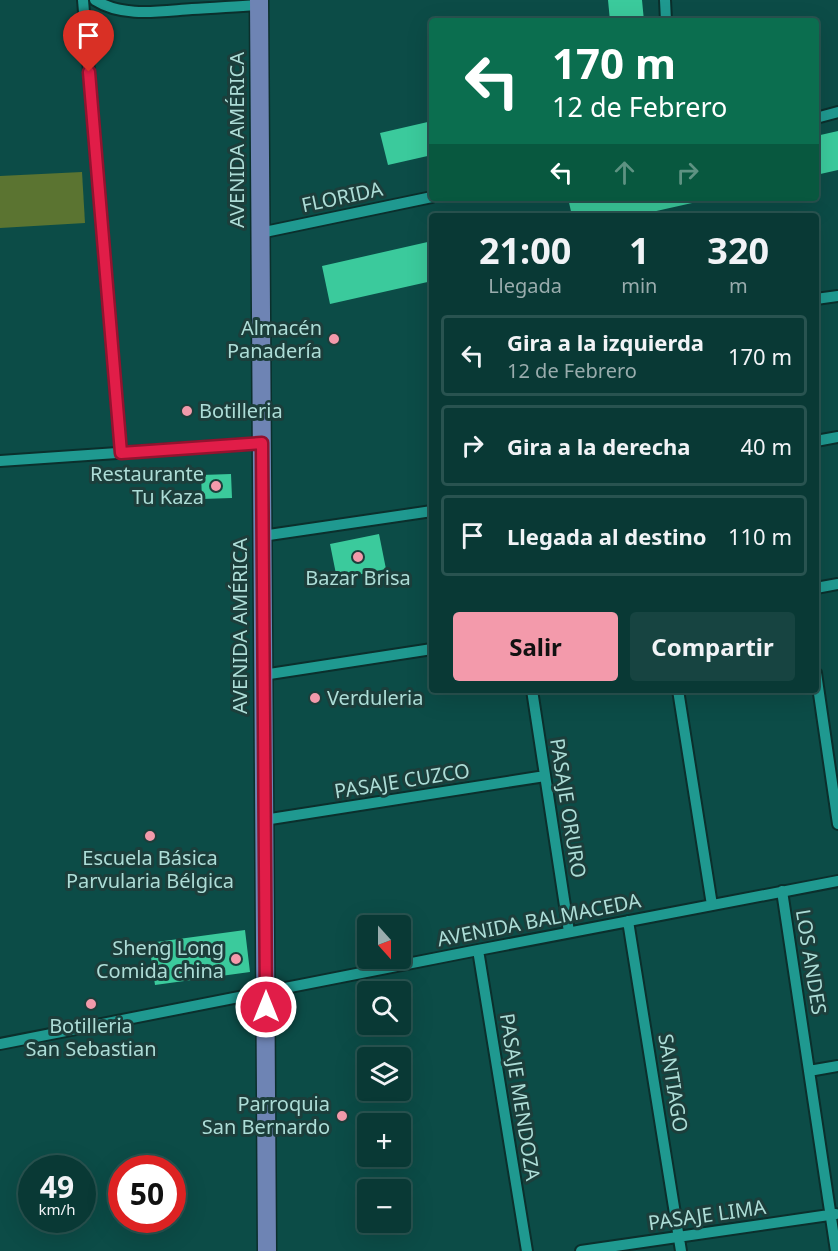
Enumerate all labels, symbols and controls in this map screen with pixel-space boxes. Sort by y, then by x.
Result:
pin [63,10,114,72]
icon: arrive [72,19,105,52]
text: 170 m [552,34,676,91]
icon: left [453,42,531,120]
street label: AVENIDA AMÉRICA [223,52,250,228]
text: 12 de Febrero [552,88,727,125]
icon: left [545,156,578,189]
icon: ahead [608,156,641,189]
icon: right [671,156,704,189]
street label: FLORIDA [299,175,385,218]
text: 21:00 [479,226,571,275]
text: 1 [629,226,650,275]
text: 320 [707,226,769,275]
text: Llegada [488,272,562,299]
text: min [621,272,657,299]
text: m [729,272,748,299]
place label: Almacén Panadería [227,314,322,364]
text: Gira a la izquierda [507,327,704,357]
marker: Almacén Panadería [327,332,341,346]
icon: left [456,339,489,372]
text: 170 m [728,341,792,371]
text: 12 de Febrero [507,357,637,384]
place label: Botilleria [199,397,283,424]
marker: Botilleria [180,404,194,418]
icon: right [456,429,489,462]
text: Gira a la derecha [507,431,691,461]
text: 40 m [741,431,792,461]
place label: Restaurante Tu Kaza [90,460,204,510]
marker: Restaurante Tu Kaza [209,479,223,493]
icon: arrive [456,519,489,552]
text: Llegada al destino [507,521,707,551]
text: 110 m [728,521,792,551]
street label: AVENIDA AMÉRICA [226,538,253,714]
marker: Bazar Brisa [351,550,365,564]
place label: Bazar Brisa [305,564,411,591]
button: Salir [453,612,618,681]
button: Compartir [630,612,795,681]
place label: Verduleria [327,684,423,711]
marker: Verduleria [308,691,322,705]
street label: PASAJE ORURO [544,736,593,880]
street label: PASAJE CUZCO [332,756,472,805]
marker: Escuela Básica Parvularia Bélgica [143,829,157,843]
place label: Escuela Básica Parvularia Bélgica [66,844,234,894]
street label: AVENIDA BALMACEDA [435,886,643,952]
street label: LOS ANDES [790,907,833,1017]
north arrow [357,915,411,969]
map controls [357,915,411,1233]
place label: Sheng Long Comida china [96,934,224,984]
marker: Sheng Long Comida china [229,952,243,966]
position arrow [234,975,298,1039]
button: search [357,981,411,1035]
marker: Botilleria San Sebastian [84,997,98,1011]
street label: PASAJE MENDOZA [494,1011,547,1183]
place label: Botilleria San Sebastian [25,1012,157,1062]
street label: SANTIAGO [652,1032,695,1134]
button: layers [357,1047,411,1101]
place label: Parroquia San Bernardo [202,1090,330,1140]
marker: Parroquia San Bernardo [335,1109,349,1123]
button: + [357,1113,411,1167]
speed limit sign: 50 [108,1155,186,1233]
text: 49 [40,1166,74,1207]
button: − [357,1179,411,1233]
street label: PASAJE LIMA [646,1193,768,1236]
text: km/h [39,1199,75,1219]

